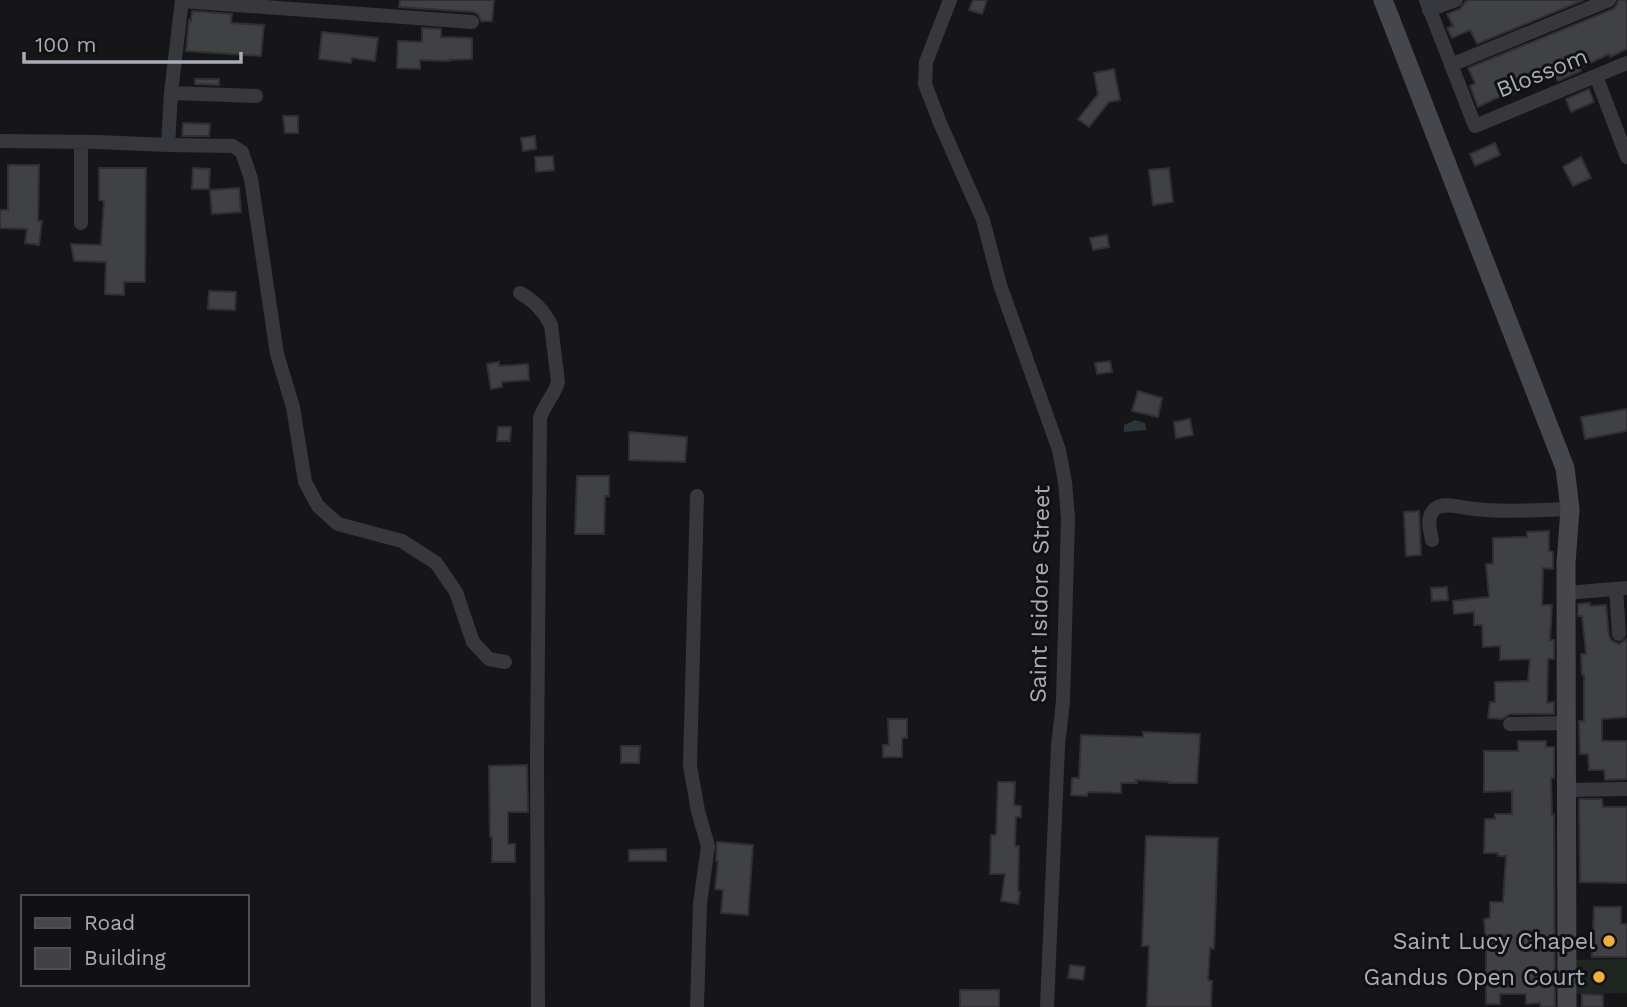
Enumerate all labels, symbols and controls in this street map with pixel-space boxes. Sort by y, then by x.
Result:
scale bar [24,21,242,65]
text: 100 m [35,32,97,57]
street label: Blossom [1493,43,1591,103]
street label: Saint Isidore Street [1025,485,1055,703]
legend [21,895,248,986]
text: Road [84,910,135,935]
place label: Saint Lucy Chapel [1393,928,1595,955]
marker: Saint Lucy Chapel [1601,933,1617,949]
text: Building [84,945,166,970]
place label: Gandus Open Court [1364,964,1585,991]
marker: Gandus Open Court [1591,969,1607,985]

